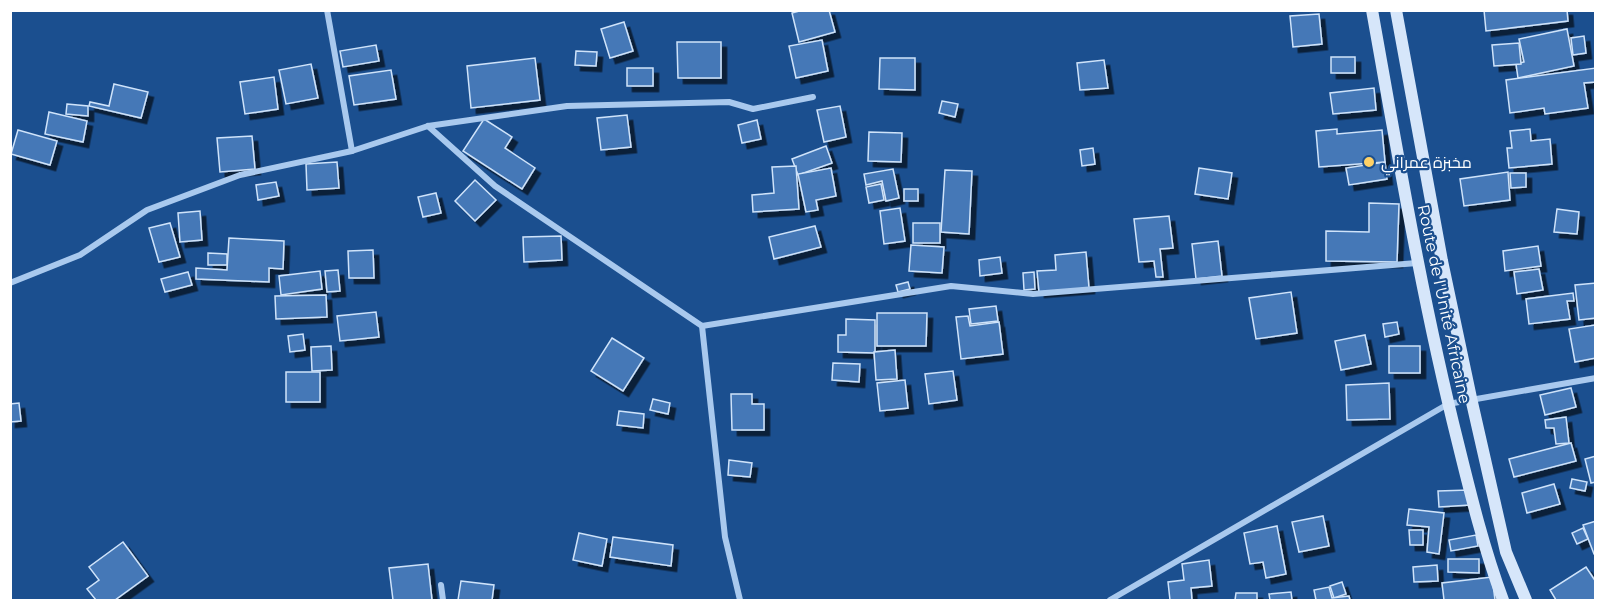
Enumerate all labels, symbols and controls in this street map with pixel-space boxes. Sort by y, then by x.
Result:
place label: مخبزة عمراني [1381,153,1472,176]
marker: مخبزة عمراني [1362,155,1376,169]
street label: Route de l'Unité Africaine [1414,203,1474,405]

